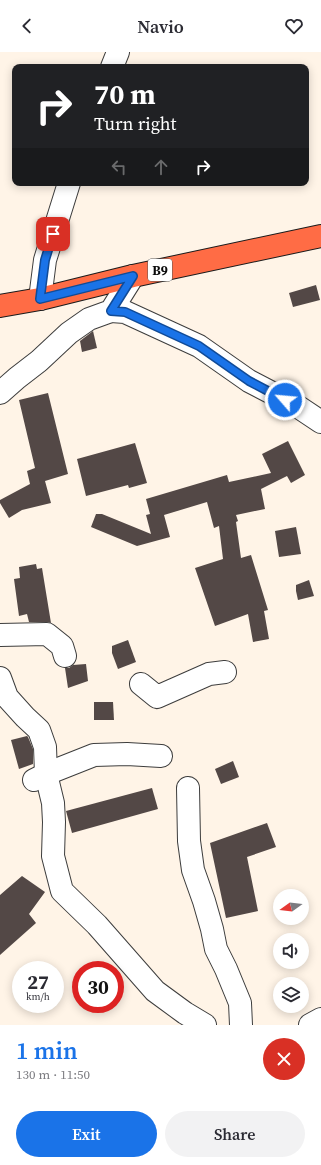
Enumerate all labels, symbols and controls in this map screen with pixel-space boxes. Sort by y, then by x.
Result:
text: Navio [137,14,184,39]
icon: back [16,15,38,37]
icon: heart [283,15,305,37]
text: 70 m [94,75,156,113]
icon: right [28,80,80,132]
text: Turn right [94,111,176,136]
icon: left [108,156,130,178]
icon: ahead [150,156,172,178]
icon: right [192,156,214,178]
pin [36,217,70,251]
icon: arrive [42,223,64,245]
road number: B9 [148,259,172,281]
position arrow [264,379,306,421]
north arrow [273,889,309,925]
map controls [273,889,309,1013]
button: sound [273,933,309,969]
speed limit sign: 30 [72,961,124,1013]
text: 27 [27,968,49,996]
button: layers [273,977,309,1013]
text: km/h [26,990,50,1003]
text: 1 min [16,1034,78,1067]
button: close [263,1038,305,1080]
text: 130 m · 11:50 [16,1066,90,1083]
button: Exit [16,1111,157,1157]
button: Share [165,1111,305,1157]

